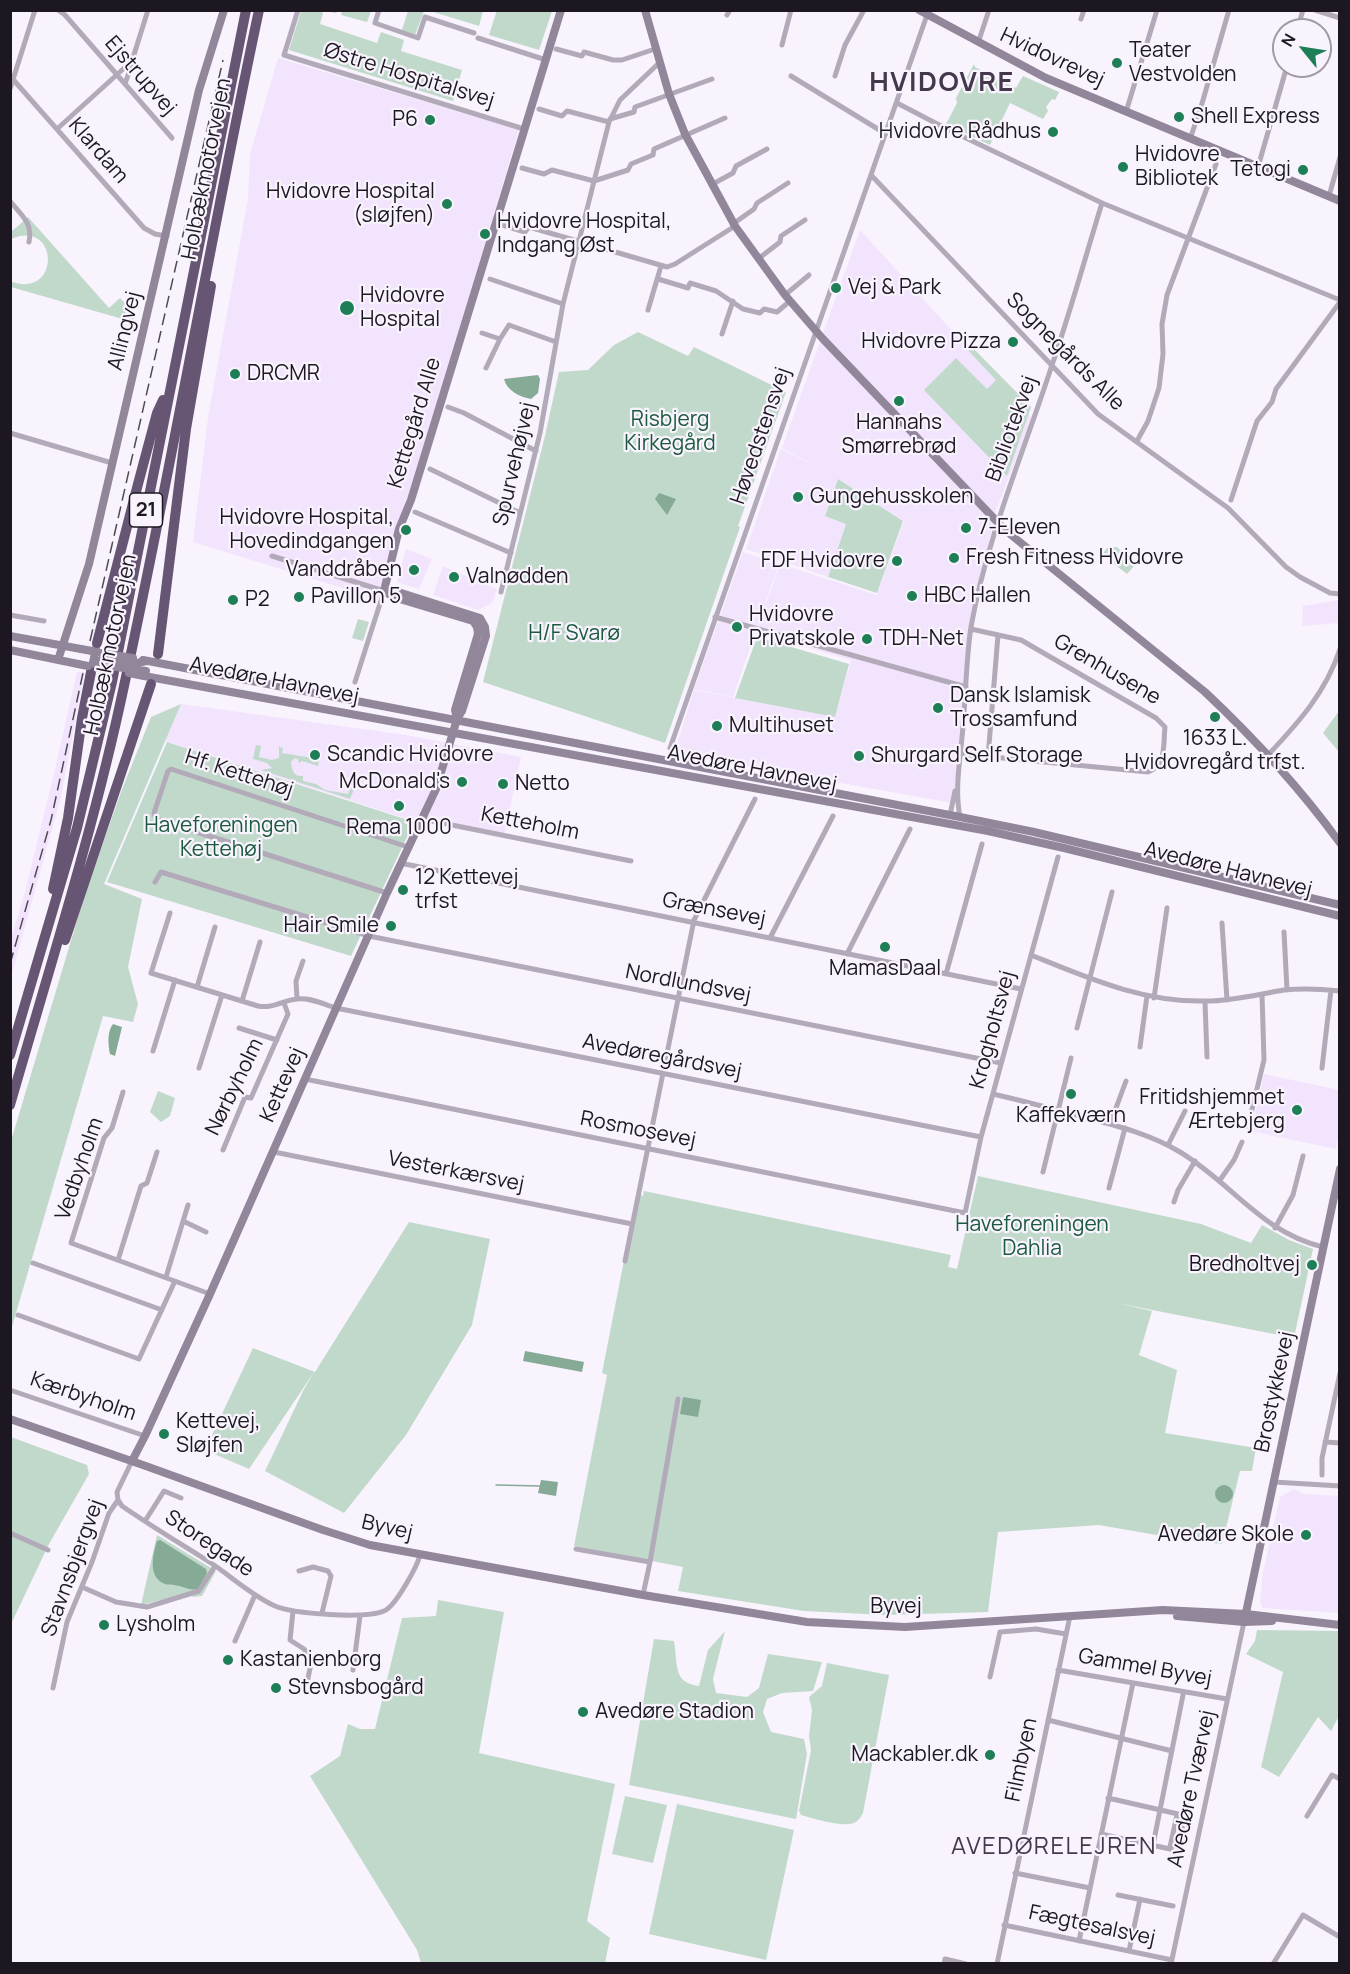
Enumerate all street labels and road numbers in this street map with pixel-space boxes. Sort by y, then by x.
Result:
street label: Hvidovrevej [996,23,1108,93]
street label: Ejstrupvej [99,31,181,121]
street label: Østre Hospitalsvej [321,38,497,114]
street label: Holbækmotorvejen [177,76,237,262]
street label: Klardam [63,113,133,189]
street label: Sognegårds Alle [1001,288,1129,416]
street label: Allingvej [103,289,147,373]
street label: Kettegård Alle [383,355,447,491]
street label: Høvedstensvej [726,364,796,508]
street label: Bibliotekvej [981,373,1043,485]
street label: Spurvehøjvej [489,400,541,528]
road number: 21 [130,493,162,527]
street label: Holbækmotorvejen [79,552,143,738]
street label: Grenhusene [1049,629,1165,711]
street label: Avedøre Havnevej [187,652,361,710]
street label: Avedøre Havnevej [665,740,839,798]
street label: Hf. Kettehøj [182,745,296,803]
street label: Ketteholm [479,802,581,846]
street label: Avedøre Havnevej [1141,837,1315,903]
street label: Grænsevej [660,888,768,932]
street label: Nordlundsvej [623,959,753,1009]
street label: Krogholtsvej [965,968,1021,1092]
street label: Avedøregårdsvej [580,1029,744,1085]
street label: Nørbyholm [201,1034,269,1140]
street label: Kettevej [255,1044,311,1126]
street label: Rosmosevej [578,1106,698,1154]
street label: Vedbyholm [51,1114,109,1224]
street label: Vesterkærsvej [386,1146,526,1198]
street label: Brostykkevej [1250,1329,1300,1455]
street label: Kærbyholm [27,1367,139,1427]
street label: Stavnsbjergvej [37,1496,109,1640]
street label: Storegade [160,1505,258,1583]
street label: Byvej [359,1510,415,1546]
street label: Byvej [870,1594,922,1620]
street label: Gammel Byvej [1076,1644,1214,1692]
street label: Avedøre Tværvej [1163,1708,1221,1870]
street label: Filmbyen [1001,1716,1043,1804]
street label: Fægtesalsvej [1026,1900,1158,1952]

